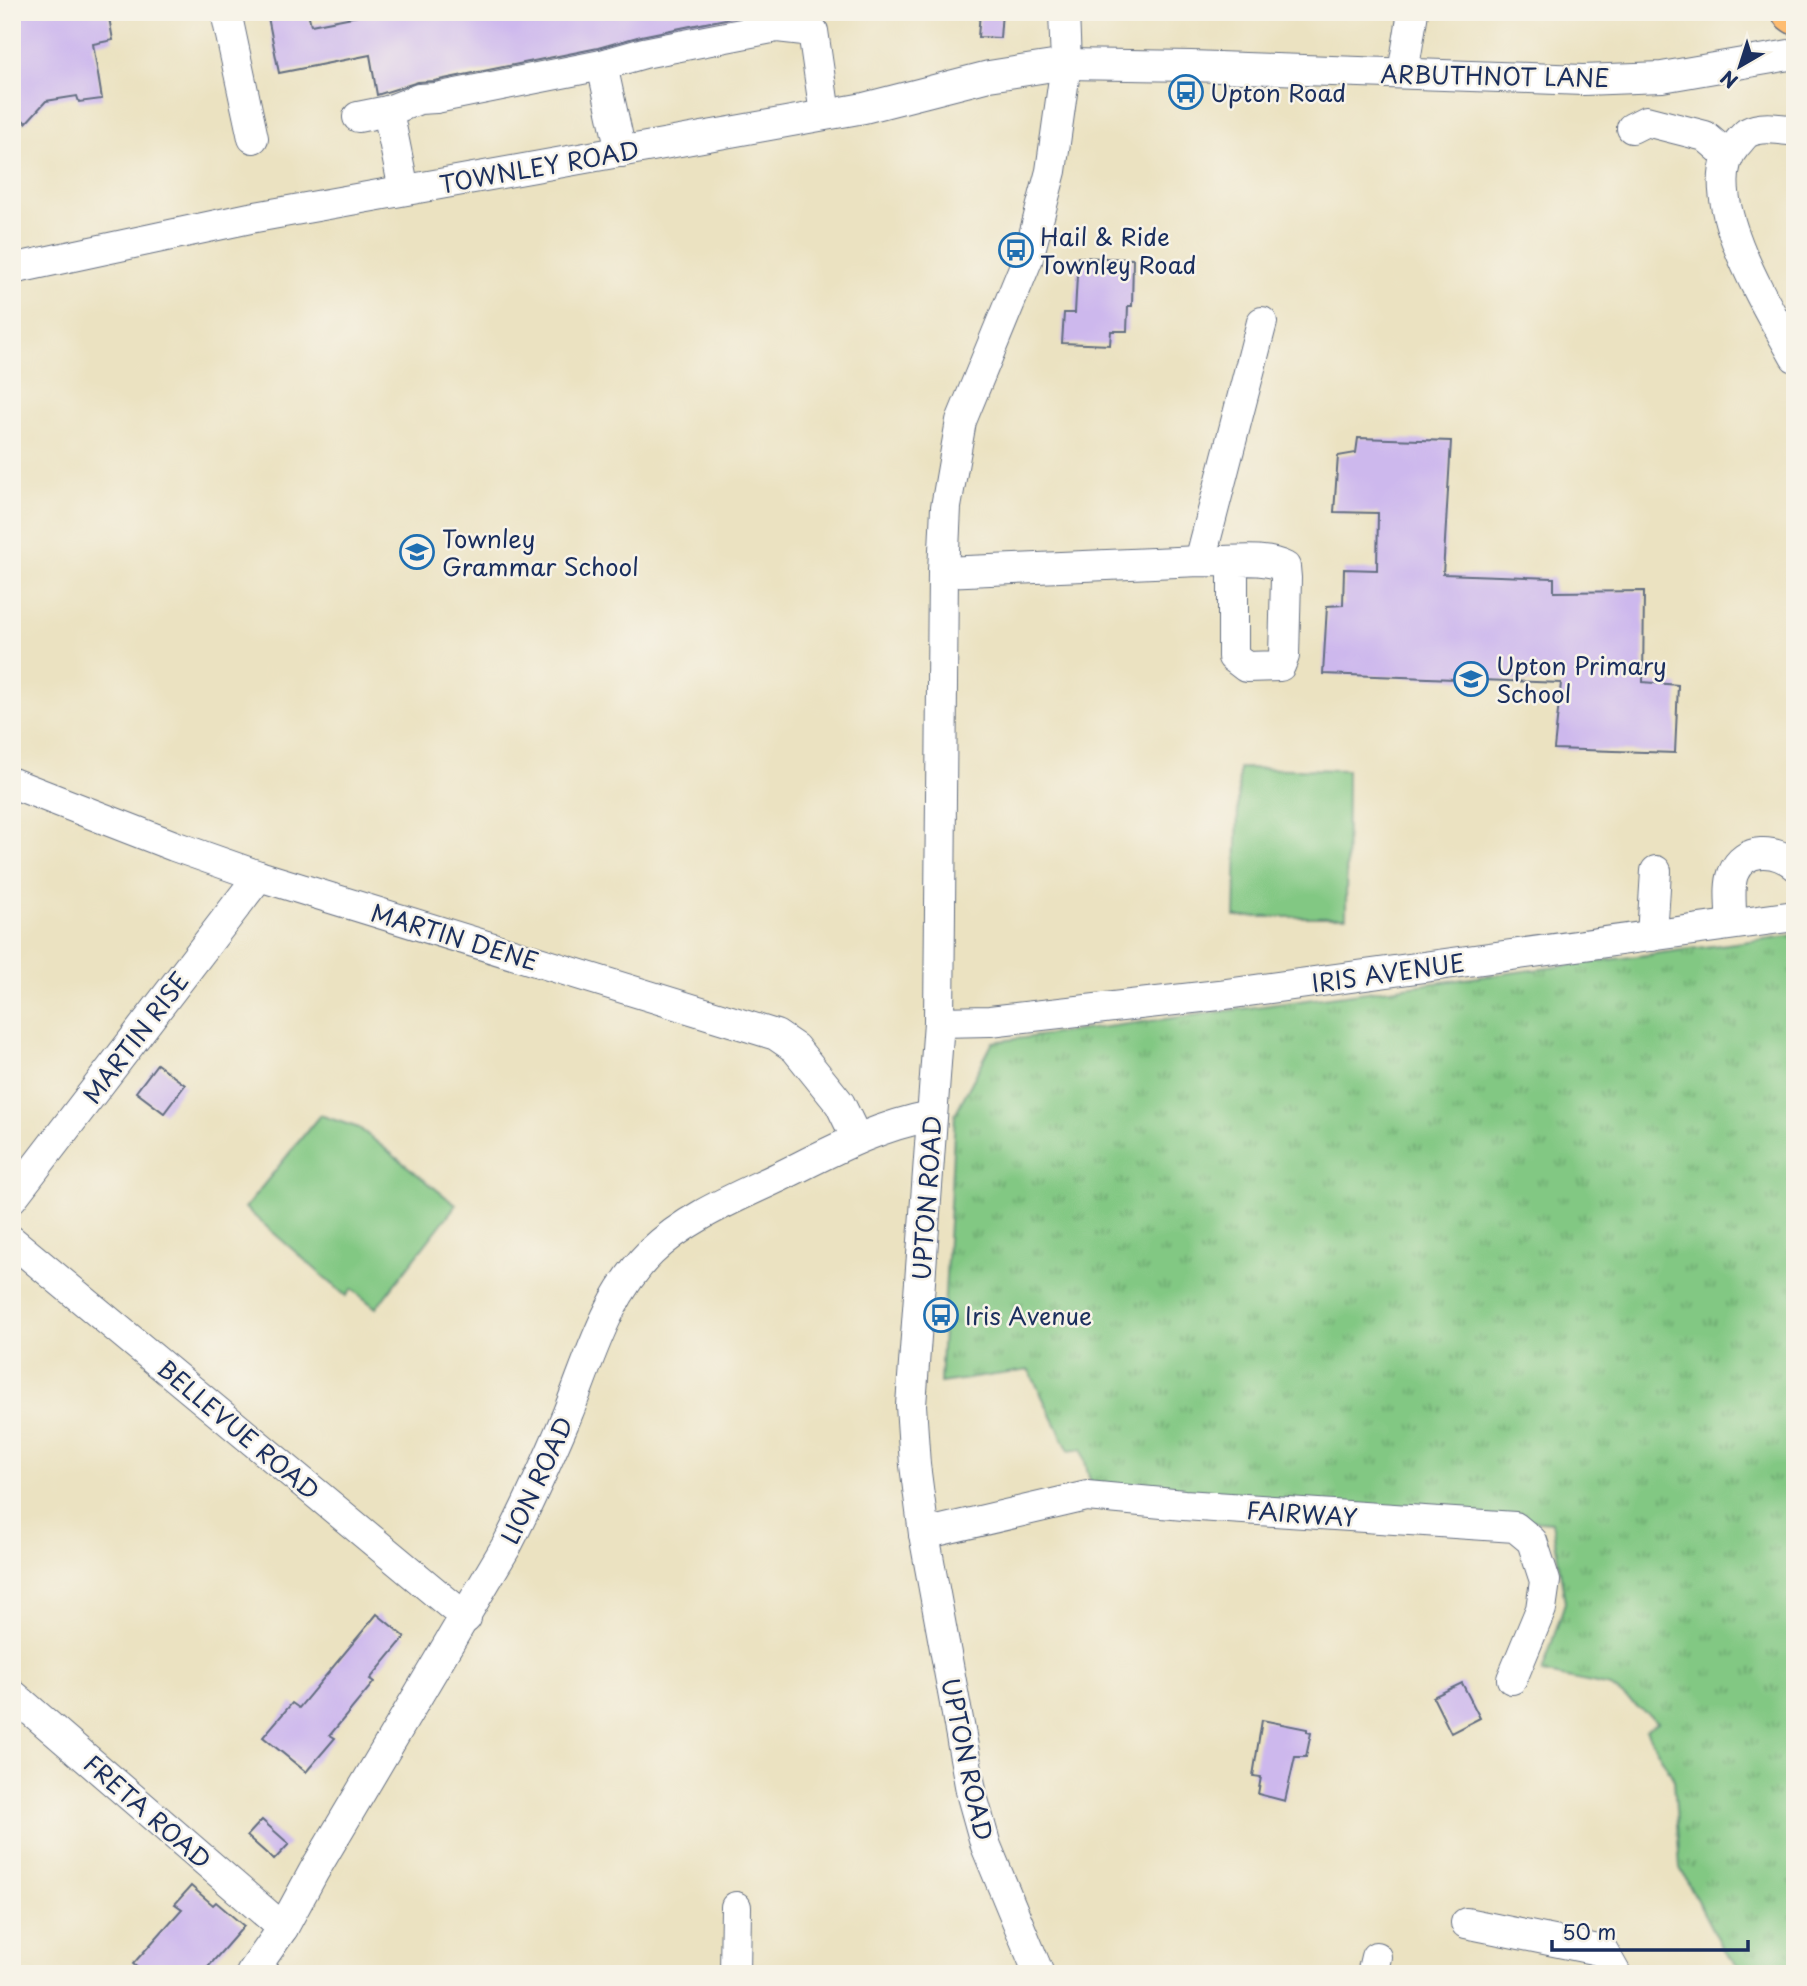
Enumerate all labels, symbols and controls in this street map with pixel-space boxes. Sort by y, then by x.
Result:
north arrow [1706,32,1776,102]
street label: ARBUTHNOT LANE [1380,55,1610,95]
text: N [1714,64,1743,96]
bus stop icon: Upton Road [1167,73,1205,111]
place label: Upton Road [1210,74,1346,110]
street label: TOWNLEY ROAD [436,131,642,201]
place label: Hail & Ride Townley Road [1040,218,1196,282]
bus stop icon: Hail & Ride Townley Road [997,231,1035,269]
place label: Townley Grammar School [442,520,639,584]
school or university icon: Townley Grammar School [398,533,436,571]
place label: Upton Primary School [1496,647,1667,711]
school or university icon: Upton Primary School [1452,660,1490,698]
street label: MARTIN DENE [367,893,543,979]
street label: IRIS AVENUE [1309,943,1467,1001]
street label: MARTIN RISE [73,963,197,1111]
street label: UPTON ROAD [902,1114,950,1282]
bus stop icon: Iris Avenue [922,1296,960,1334]
place label: Iris Avenue [965,1297,1092,1333]
street label: BELLEVUE ROAD [150,1350,328,1508]
street label: LION ROAD [491,1410,581,1550]
street label: FAIRWAY [1245,1491,1359,1535]
street label: UPTON ROAD [933,1674,1003,1844]
street label: FRETA ROAD [76,1745,220,1877]
scale bar [1552,1909,1748,1953]
text: 50 m [1562,1915,1616,1947]

